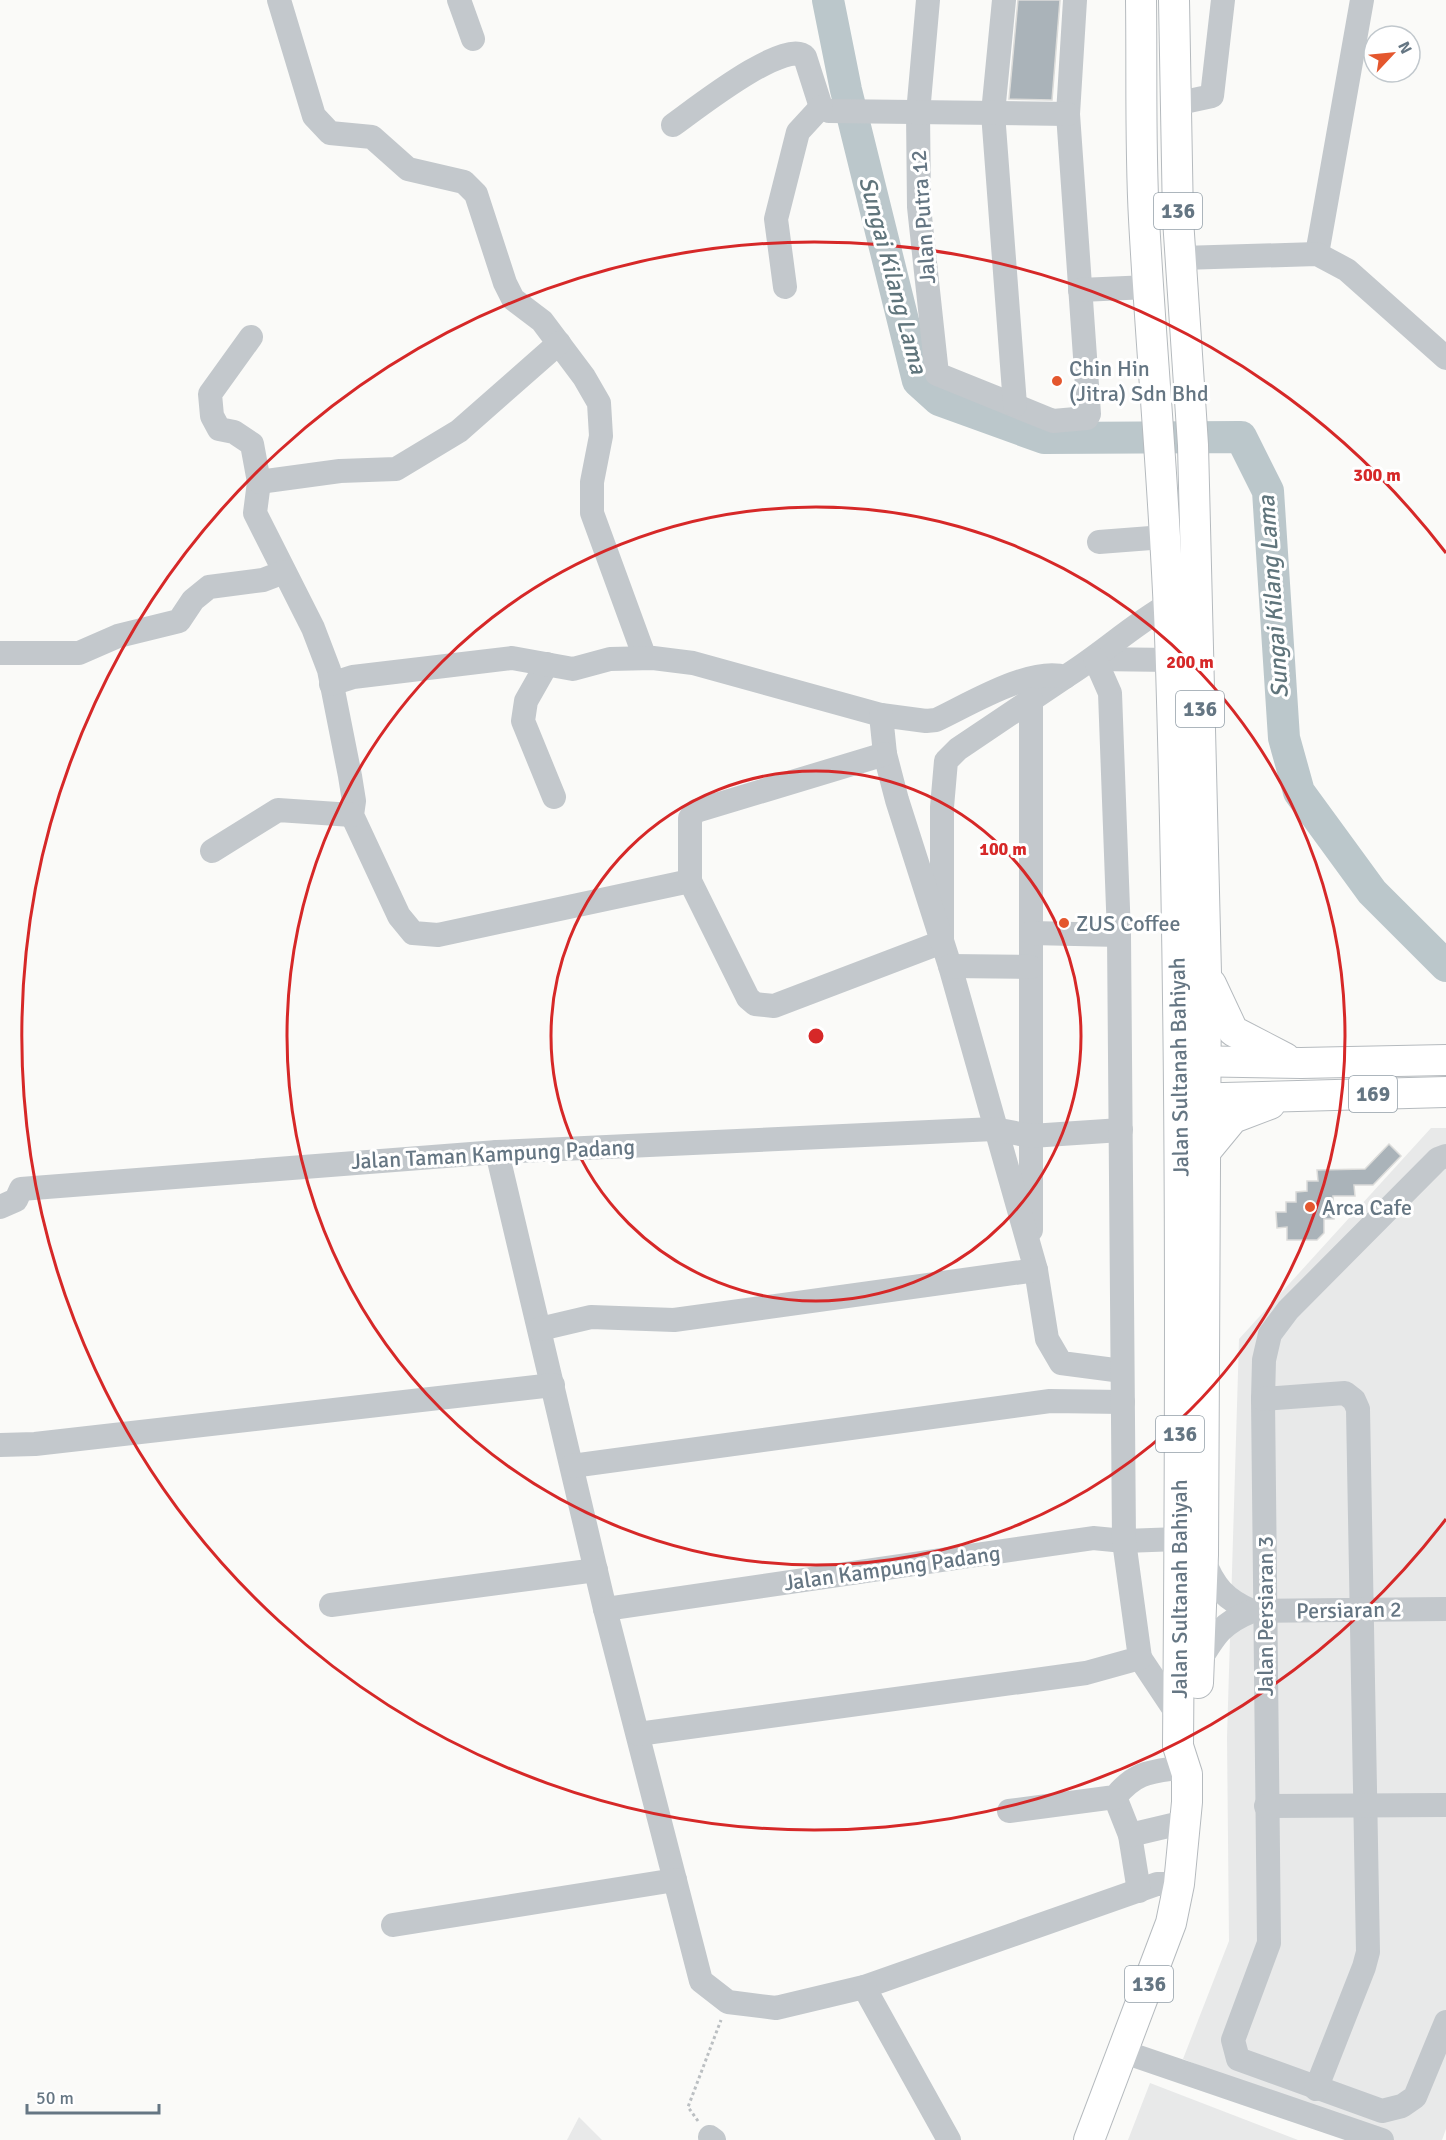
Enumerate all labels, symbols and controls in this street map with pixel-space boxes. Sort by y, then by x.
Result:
north arrow [1362,24,1422,84]
text: N [1393,38,1416,57]
street label: Jalan Putra 12 [905,149,941,285]
water label: Sungai Kilang Lama [852,173,934,378]
road number: 136 [1154,193,1202,229]
place label: Chin Hin (Jitra) Sdn Bhd [1069,355,1209,407]
marker: Chin Hin (Jitra) Sdn Bhd [1050,374,1064,388]
text: 300 m [1353,464,1401,486]
water label: Sungai Kilang Lama [1251,494,1295,699]
text: 200 m [1166,651,1214,673]
road number: 136 [1176,691,1224,727]
text: 100 m [979,838,1027,860]
place label: ZUS Coffee [1076,910,1180,937]
marker: ZUS Coffee [1057,916,1071,930]
street label: Jalan Sultanah Bahiyah [1164,957,1194,1177]
centre of rings [806,1026,826,1046]
road number: 169 [1349,1076,1397,1112]
street label: Jalan Taman Kampung Padang [350,1133,636,1175]
place label: Arca Cafe [1322,1194,1412,1221]
marker: Arca Cafe [1303,1200,1317,1214]
road number: 136 [1156,1416,1204,1452]
street label: Jalan Sultanah Bahiyah [1166,1479,1193,1699]
street label: Jalan Persiaran 3 [1252,1536,1279,1696]
street label: Jalan Kampung Padang [782,1539,1002,1597]
street label: Persiaran 2 [1296,1596,1402,1624]
road number: 136 [1125,1966,1173,2002]
scale bar [27,2077,159,2115]
text: 50 m [36,2087,74,2109]

